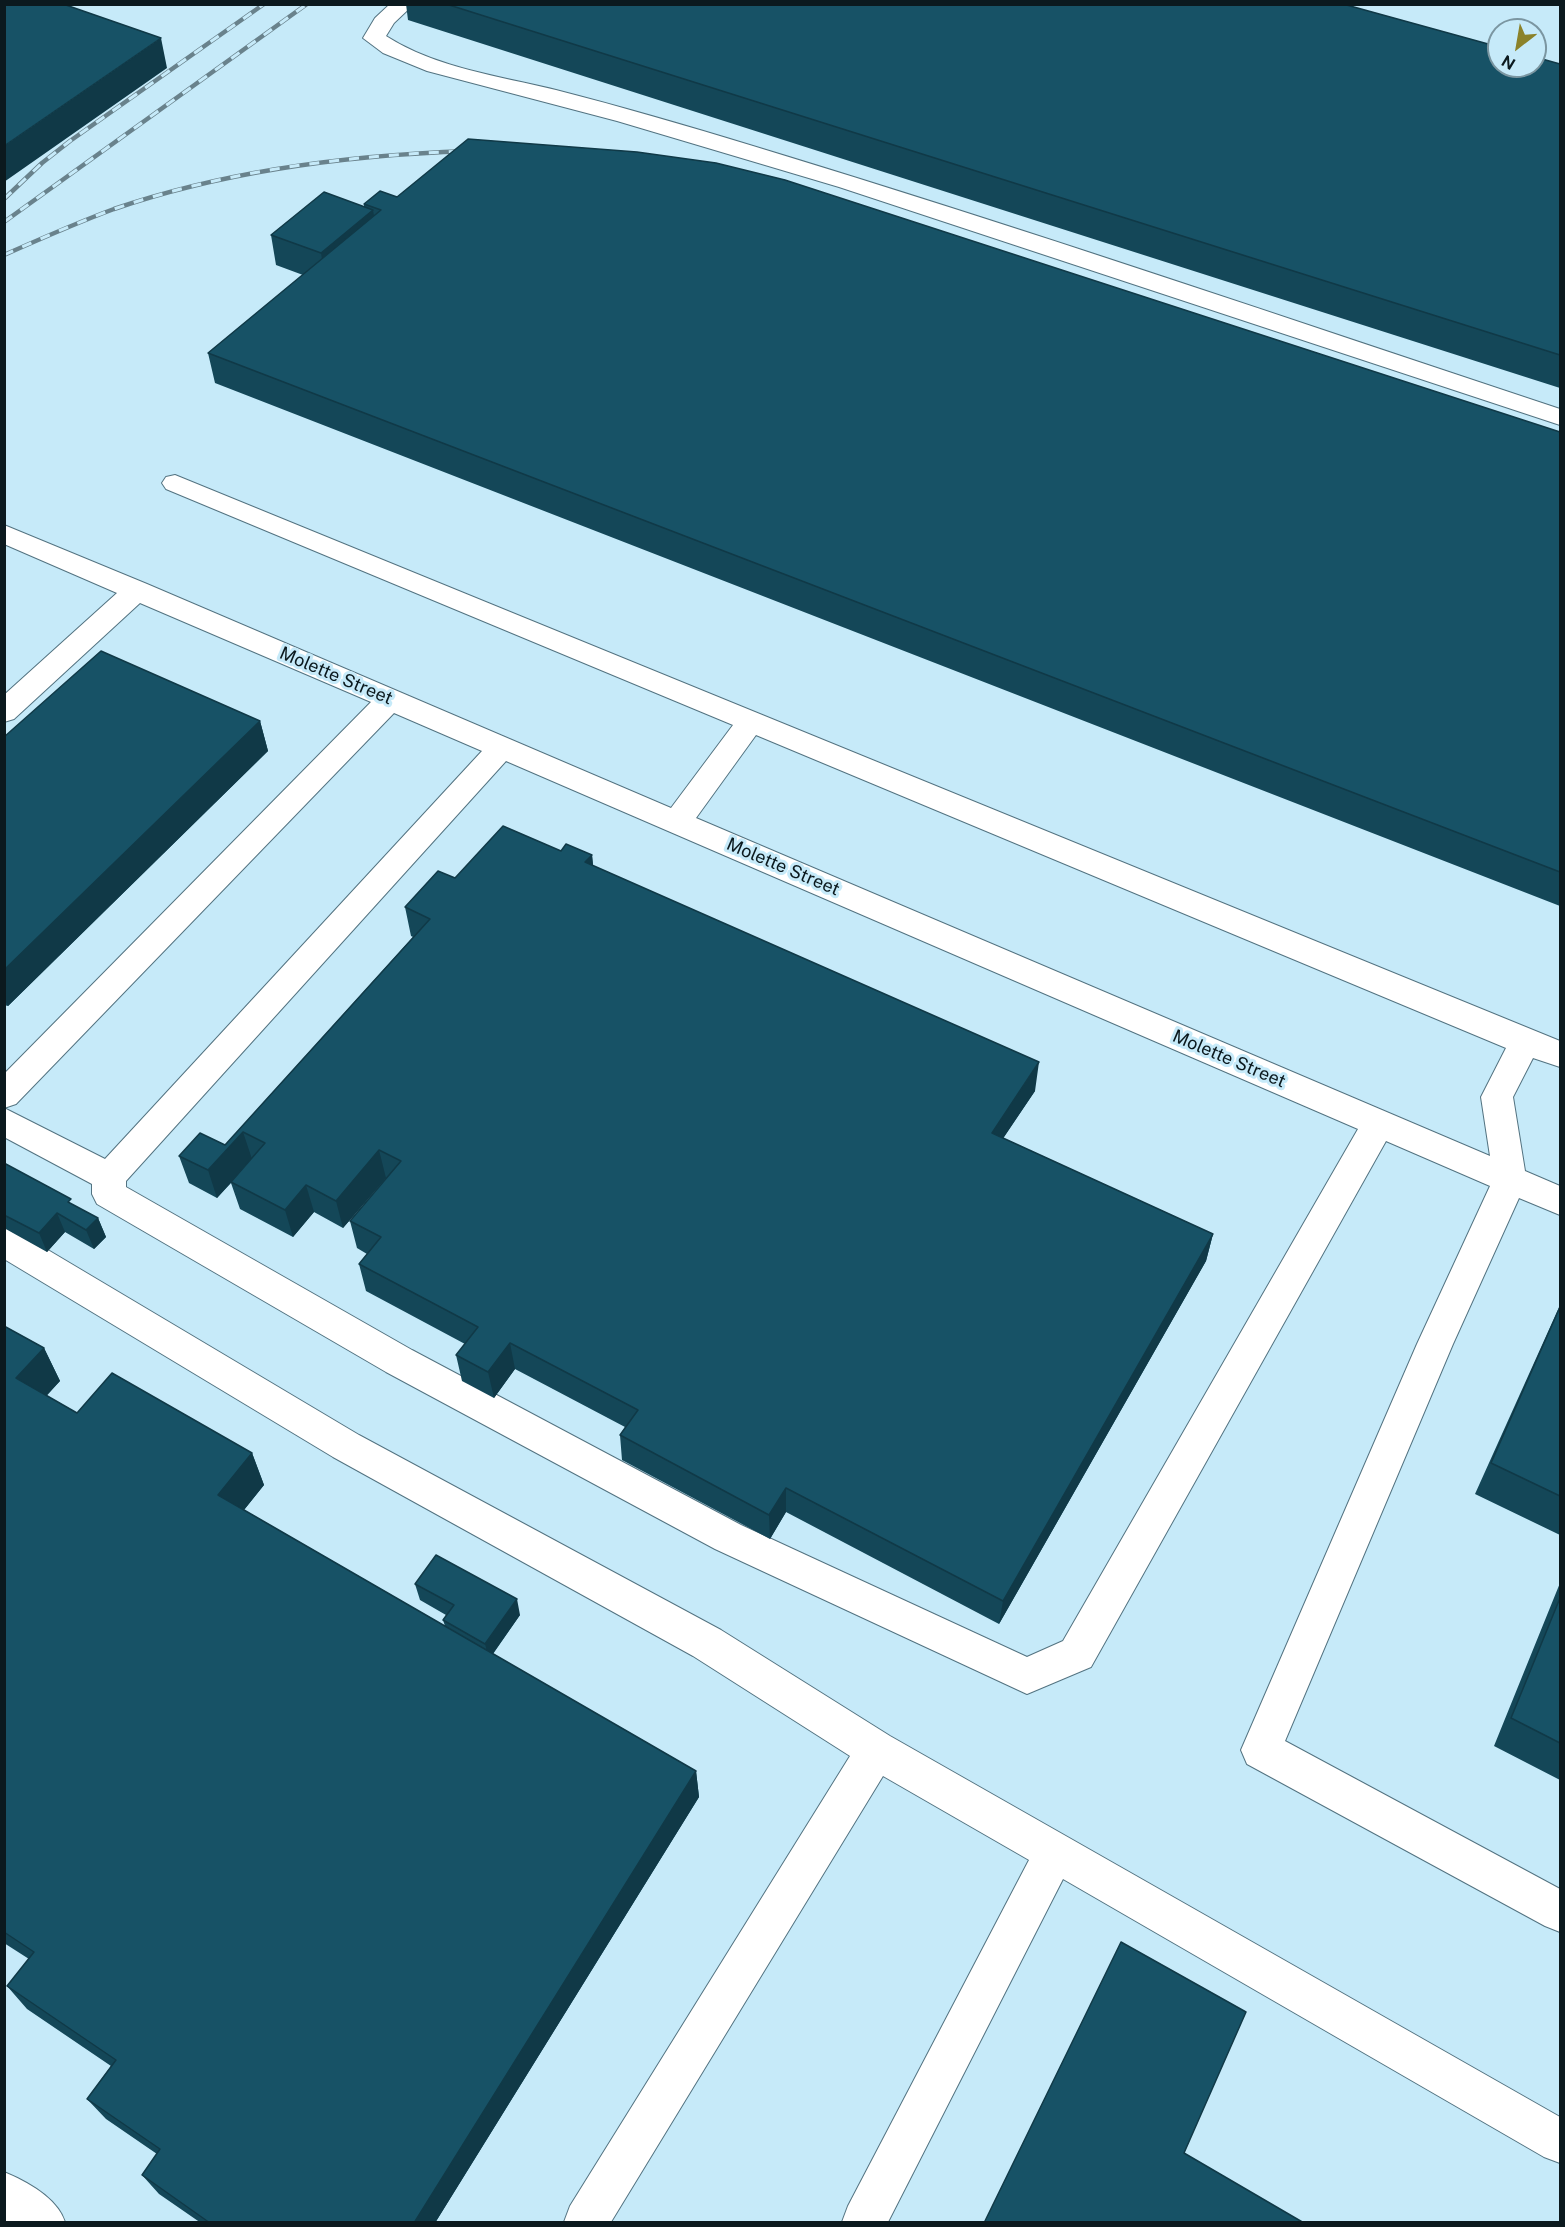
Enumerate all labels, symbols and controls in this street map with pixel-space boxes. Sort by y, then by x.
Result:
north arrow [1487,18,1547,78]
text: N [1498,51,1519,74]
street label: Molette Street [276,642,396,710]
street label: Molette Street [723,833,843,901]
street label: Molette Street [1169,1025,1289,1093]

